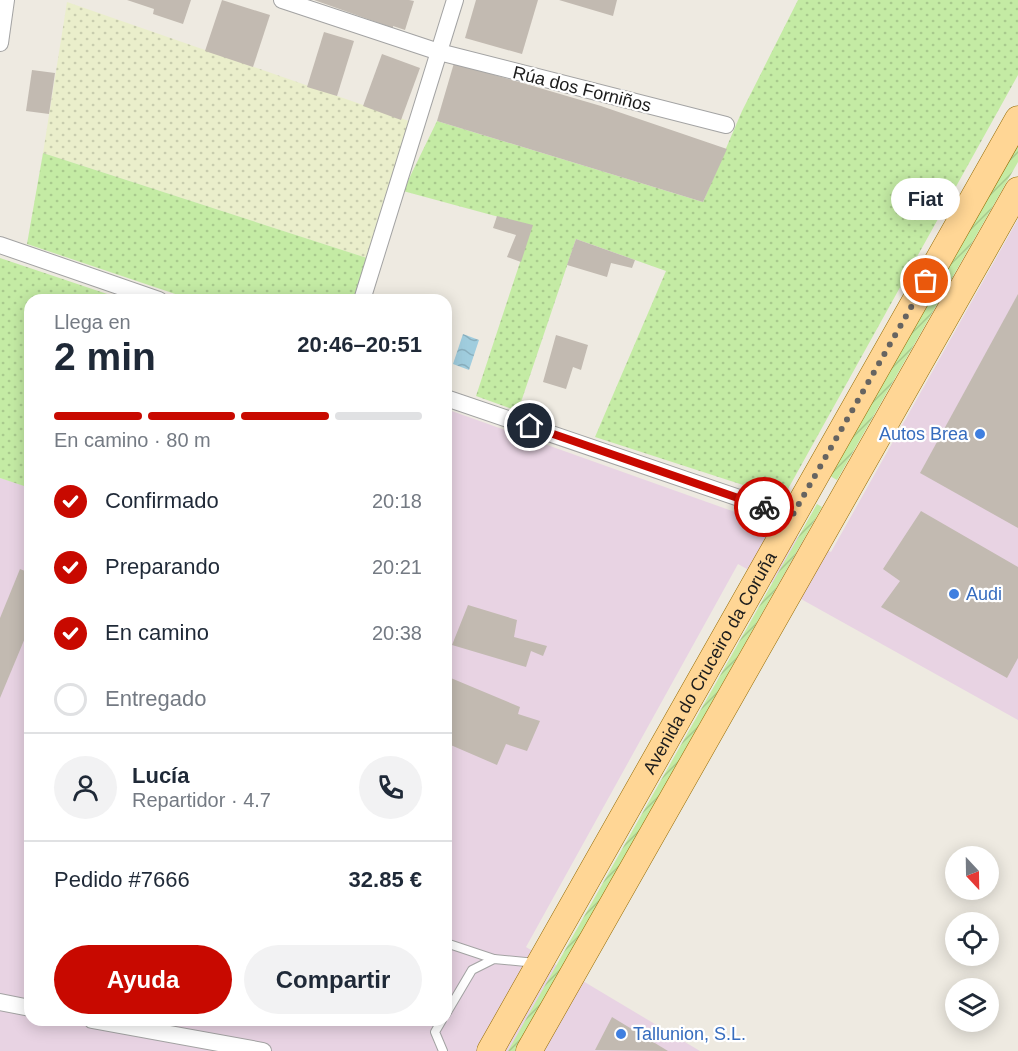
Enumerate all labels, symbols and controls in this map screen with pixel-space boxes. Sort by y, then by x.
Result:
street label: Rúa dos Forniños [511,62,653,116]
callout: Fiat [892,179,960,221]
text: Fiat [908,188,943,210]
pin [900,255,951,306]
icon: bag [909,264,942,297]
text: Llega en [54,311,131,333]
text: 20:46–20:51 [297,332,422,357]
text: 2 min [54,335,156,378]
pin [504,400,555,451]
icon: home [513,409,546,442]
place label: Autos Brea [879,424,969,444]
marker: Autos Brea [973,427,987,441]
text: En camino · 80 m [54,429,211,451]
courier [734,477,794,537]
icon: check [54,485,87,518]
text: Confirmado [105,488,219,513]
text: 20:18 [372,490,422,512]
icon: bike [748,491,781,524]
street label: Avenida do Cruceiro da Coruña [639,548,781,777]
icon: check [54,551,87,584]
text: Preparando [105,554,220,579]
text: 20:21 [372,556,422,578]
place label: Audi [966,584,1002,604]
marker: Audi [947,587,961,601]
icon: check [54,617,87,650]
text: En camino [105,620,209,645]
text: 20:38 [372,622,422,644]
text: Entregado [105,686,207,711]
button: person [54,756,117,819]
button: phone [359,756,422,819]
text: Lucía [132,763,189,788]
text: Repartidor · 4.7 [132,789,271,811]
north arrow [945,846,999,900]
map controls [945,846,999,1032]
text: Pedido #7666 [54,867,190,892]
text: 32.85 € [349,867,422,892]
button: locate [945,912,999,966]
button: Ayuda [54,945,232,1014]
button: Compartir [244,945,422,1014]
button: layers [945,978,999,1032]
place label: Tallunion, S.L. [633,1024,746,1044]
marker: Tallunion, S.L. [614,1027,628,1041]

